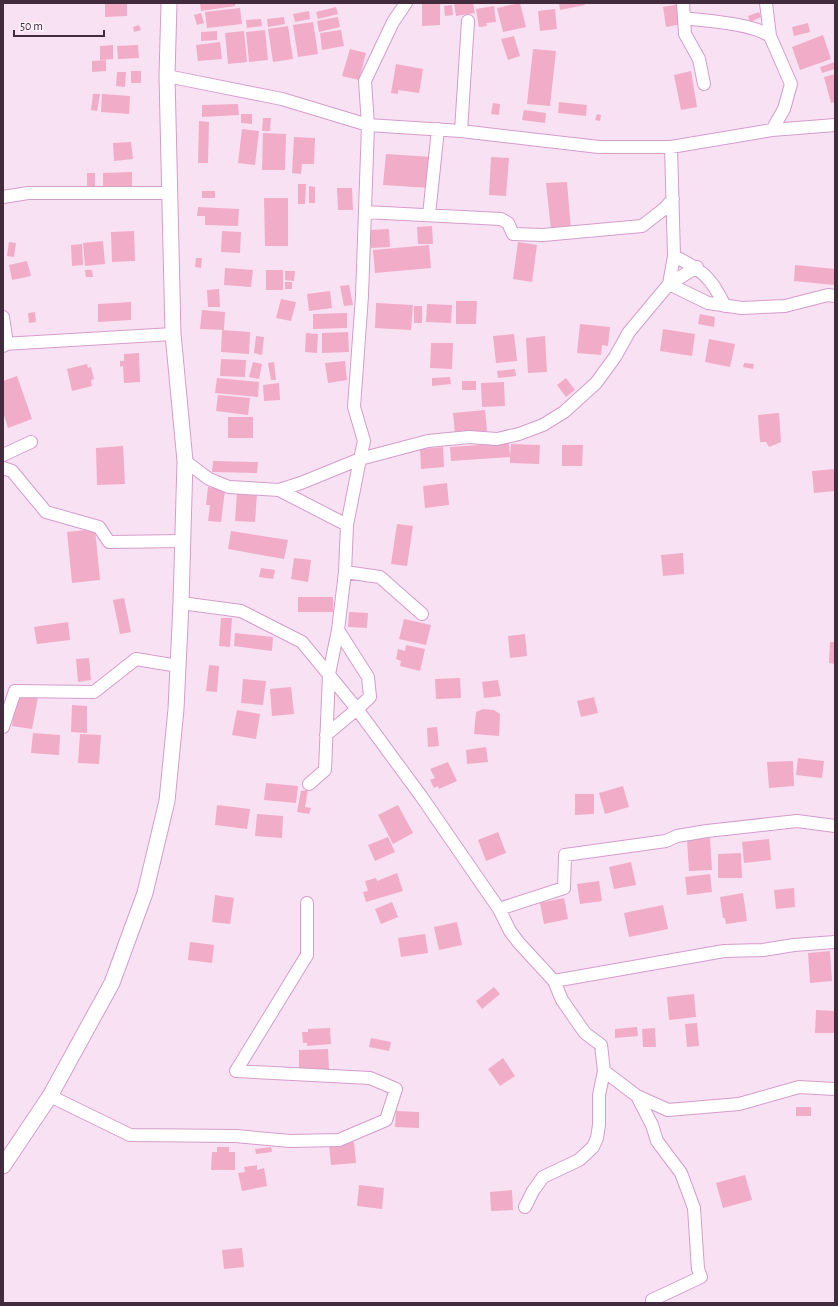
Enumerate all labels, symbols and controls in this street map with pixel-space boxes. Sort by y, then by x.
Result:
scale bar [14,12,104,38]
text: 50 m [20,20,43,32]

